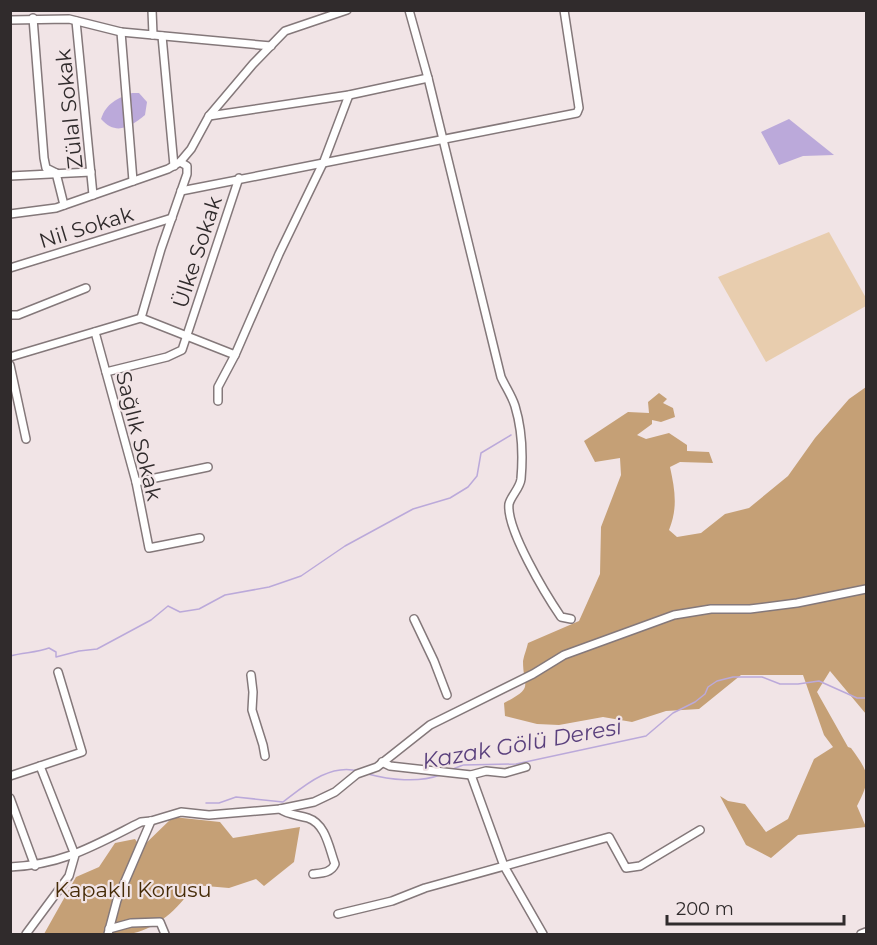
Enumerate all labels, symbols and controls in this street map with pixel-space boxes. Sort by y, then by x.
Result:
street label: Zülal Sokak [50,47,88,170]
street label: Ülke Sokak [167,193,227,311]
street label: Nil Sokak [36,201,137,253]
street label: Sağlık Sokak [111,369,167,504]
water label: Kazak Gölü Deresi [420,713,624,775]
park label: Kapaklı Korusu [54,877,212,902]
scale bar [667,888,844,926]
text: 200 m [676,898,734,920]

